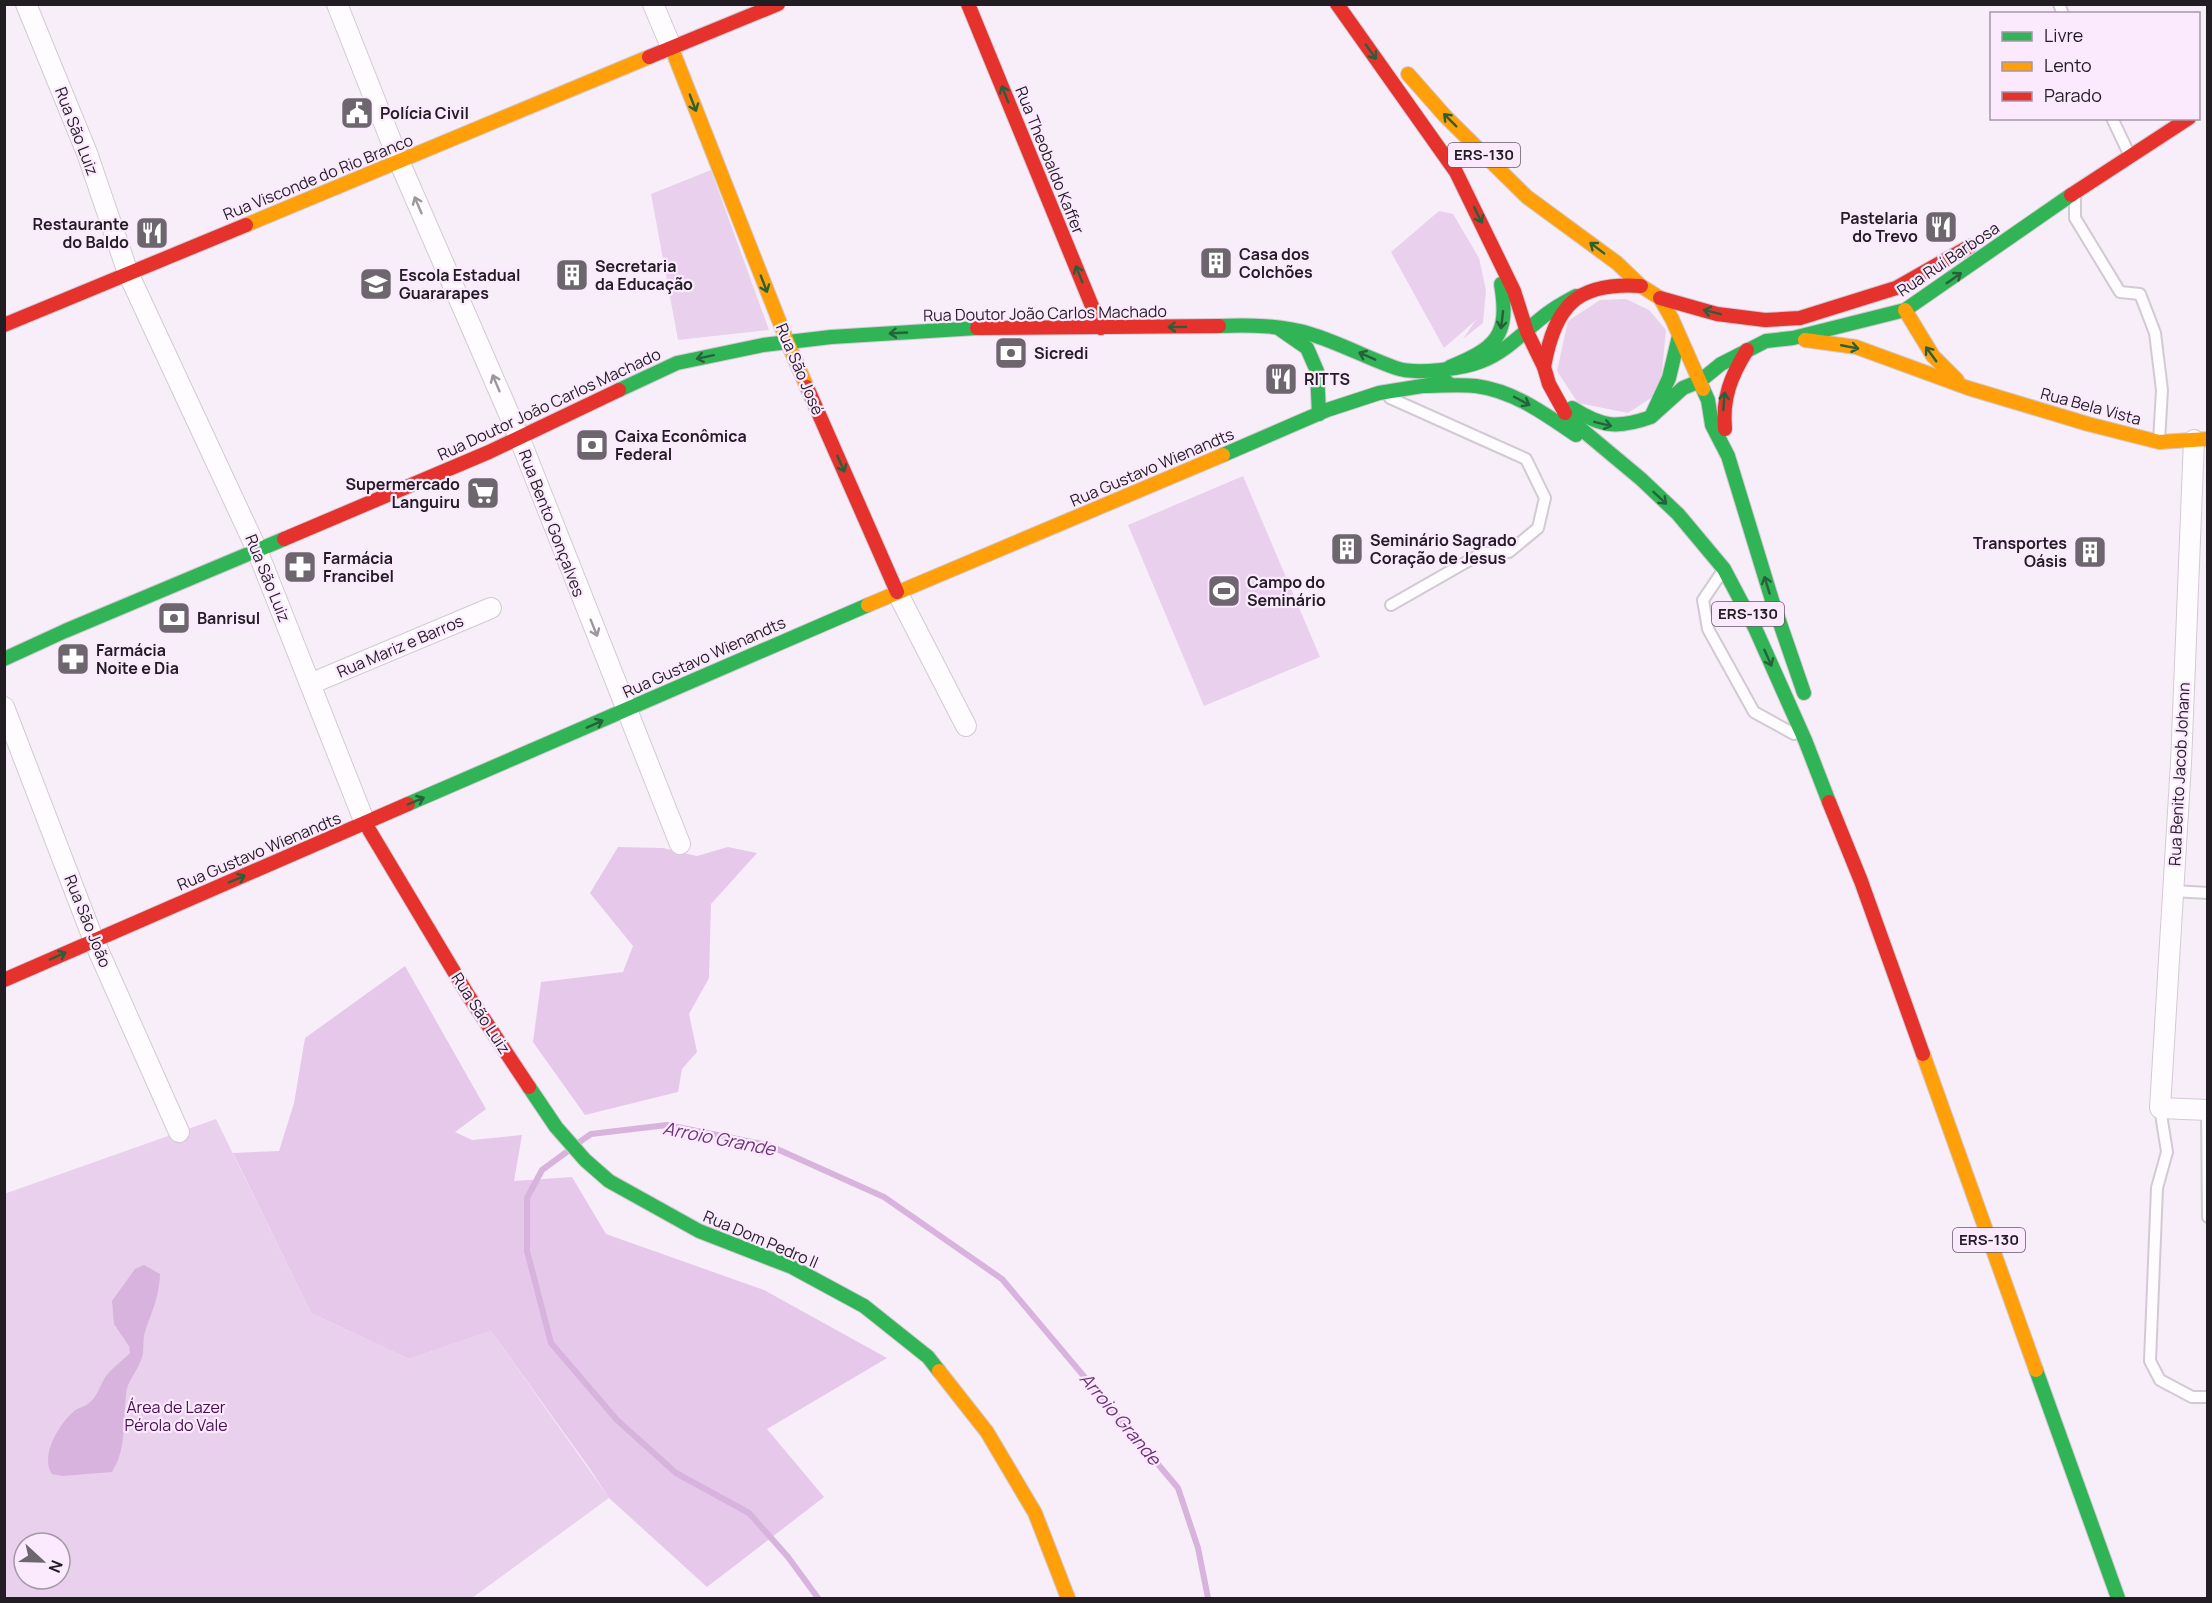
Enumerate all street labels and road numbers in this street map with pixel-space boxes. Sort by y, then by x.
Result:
street label: Rua Theobaldo Kaffer [1010,83,1090,237]
street label: Rua São Luiz [50,84,104,178]
street label: Rua Visconde do Rio Branco [220,129,416,225]
road number: ERS-130 [1448,143,1520,167]
street label: Rua Ruí Barbosa [1893,217,2003,301]
street label: Rua Doutor João Carlos Machado [923,300,1167,326]
street label: Rua São José [771,320,829,418]
street label: Rua Doutor João Carlos Machado [434,343,664,465]
street label: Rua Bela Vista [2038,382,2144,430]
street label: Rua Gustavo Wienandts [1067,423,1237,511]
street label: Rua Bento Gonçalves [514,446,590,600]
street label: Rua São Luiz [240,531,296,625]
road number: ERS-130 [1712,602,1784,626]
street label: Rua Mariz e Barros [333,609,467,683]
street label: Rua Gustavo Wienandts [619,611,789,703]
street label: Rua Benito Jacob Johann [2163,682,2195,866]
street label: Rua Gustavo Wienandts [174,807,344,895]
street label: Rua São João [59,871,117,971]
street label: Rua São Luiz [446,968,516,1058]
street label: Rua Dom Pedro II [700,1205,822,1273]
road number: ERS-130 [1953,1228,2025,1252]

